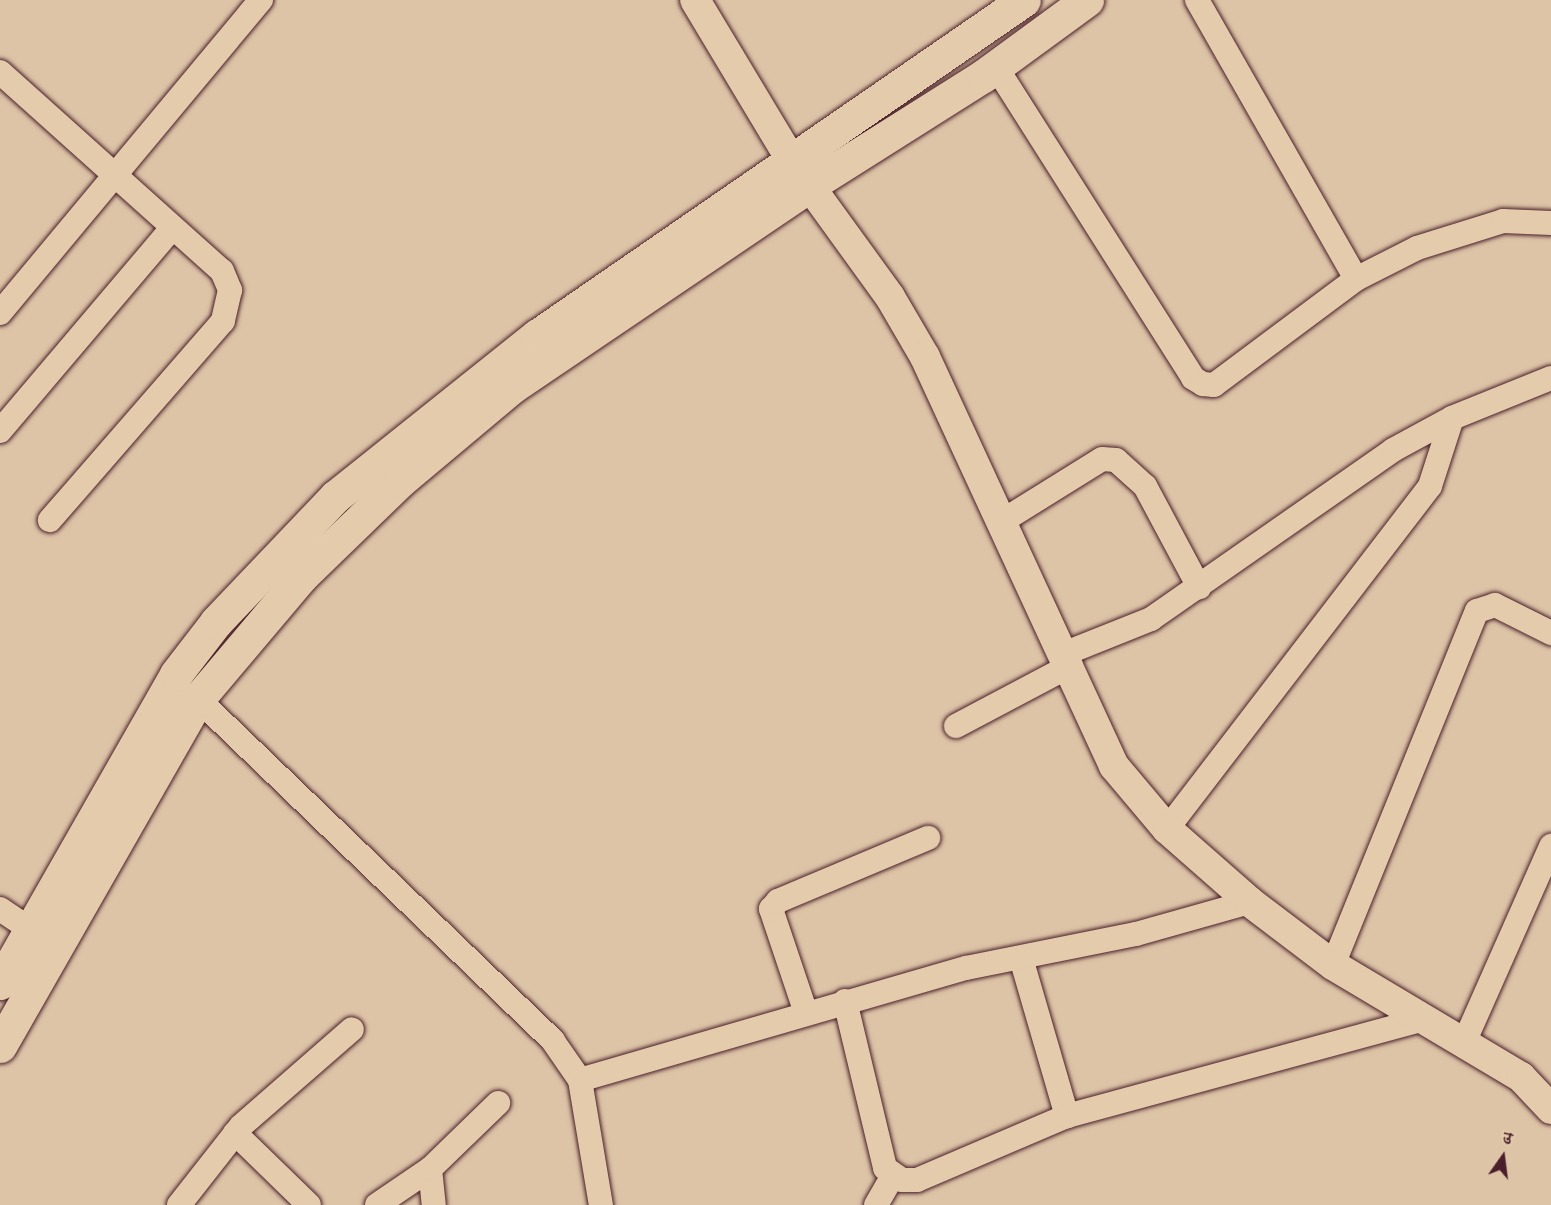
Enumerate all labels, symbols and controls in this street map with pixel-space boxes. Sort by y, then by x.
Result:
north arrow [1473,1127,1533,1187]
text: उ [1500,1127,1515,1151]

